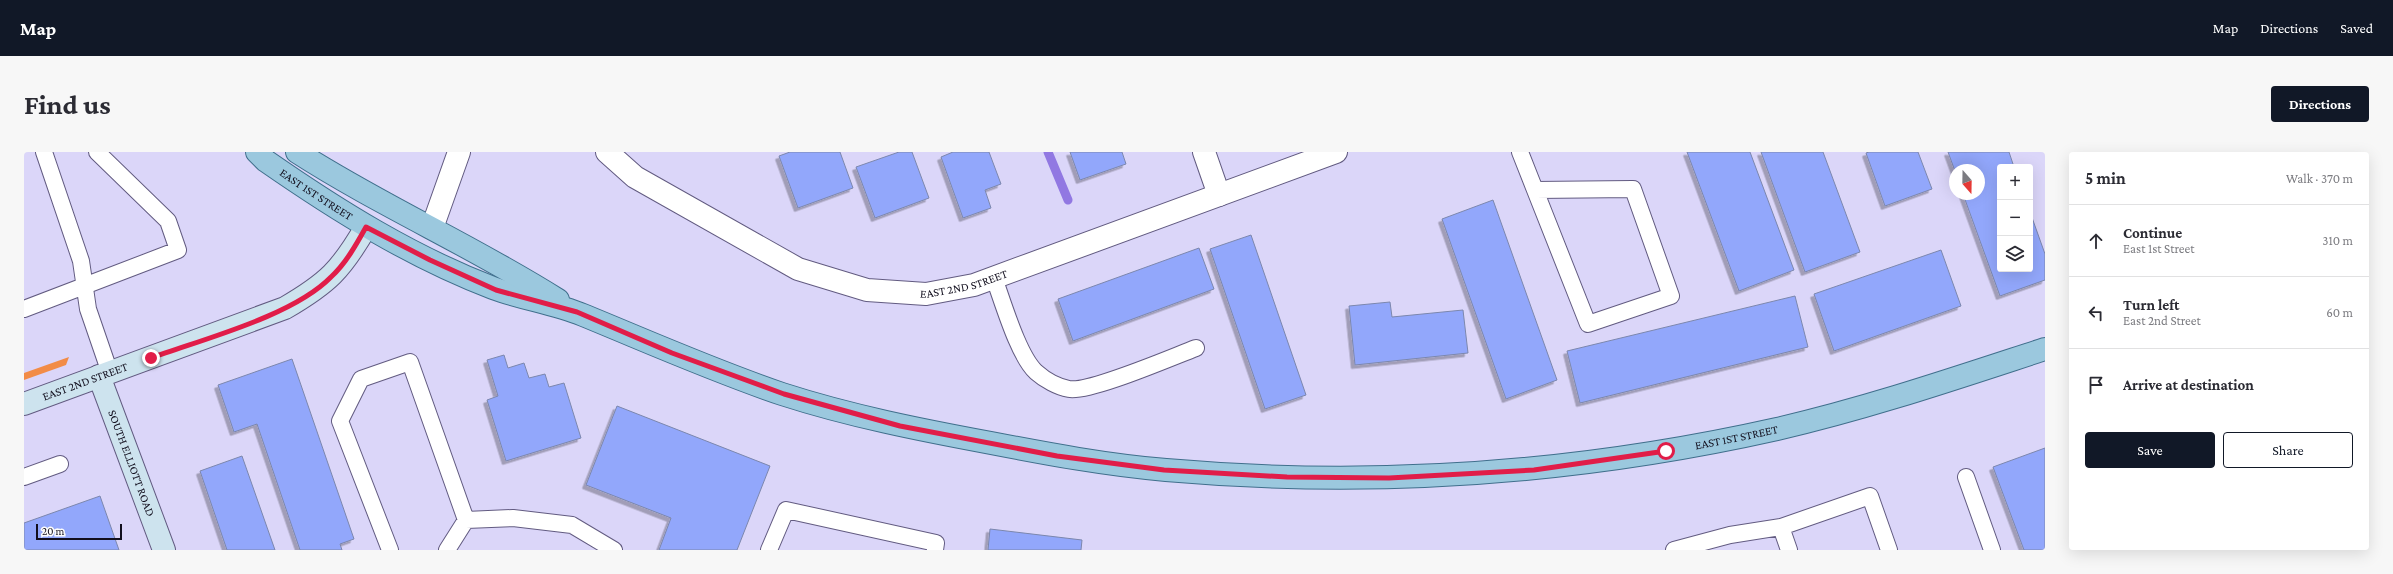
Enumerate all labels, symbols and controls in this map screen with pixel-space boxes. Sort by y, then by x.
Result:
text: Map [20,18,56,39]
text: Map [2213,20,2238,36]
text: Directions [2260,20,2318,36]
text: Saved [2340,20,2373,36]
button: Directions [2271,86,2369,122]
text: Find us [24,89,111,120]
north arrow [1949,164,1985,200]
map controls [1997,164,2033,272]
button: + [1997,164,2033,200]
street label: EAST 1ST STREET [277,166,356,223]
text: 5 min [2085,169,2126,188]
text: Walk · 370 m [2286,171,2353,186]
button: − [1997,200,2033,236]
text: Continue [2123,225,2182,241]
icon: ahead [2085,230,2107,252]
text: 310 m [2322,233,2353,248]
button: layers [1997,236,2033,272]
text: East 1st Street [2123,241,2195,256]
street label: EAST 2ND STREET [920,266,1010,301]
text: Turn left [2123,297,2179,313]
icon: left [2085,302,2107,324]
text: 60 m [2326,305,2353,320]
text: East 2nd Street [2123,313,2201,328]
route end [142,349,160,367]
street label: EAST 2ND STREET [40,359,130,404]
icon: arrive [2085,374,2107,396]
text: Arrive at destination [2123,377,2254,393]
street label: SOUTH ELLIOTT ROAD [105,408,158,518]
street label: EAST 1ST STREET [1694,422,1780,452]
button: Save [2085,432,2215,468]
button: Share [2223,432,2353,468]
route start [1657,442,1675,460]
scale bar [36,522,122,541]
text: 20 m [42,525,64,537]

